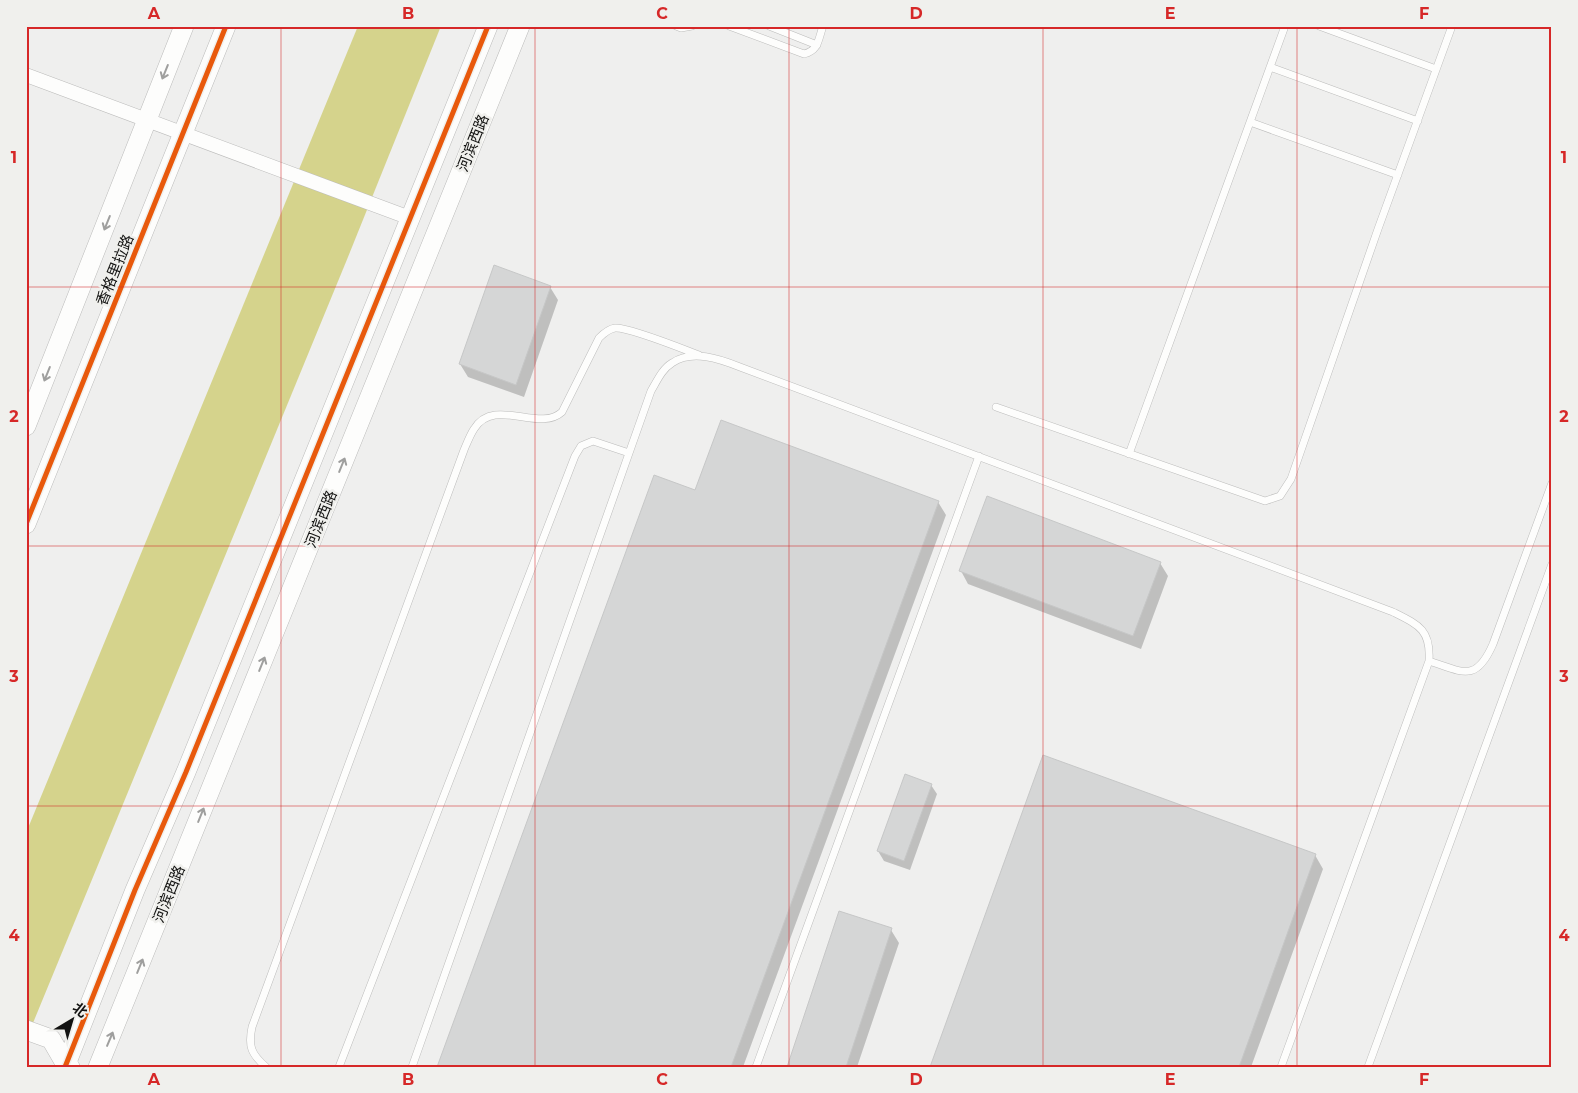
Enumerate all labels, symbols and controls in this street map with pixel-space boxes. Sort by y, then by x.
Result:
text: A [147,4,161,23]
text: B [402,4,414,23]
text: C [656,4,668,23]
text: D [909,4,923,23]
text: E [1165,4,1175,23]
text: F [1419,4,1429,23]
one-way arrow [160,64,169,79]
street label: 河滨西路 [452,111,493,174]
text: 1 [11,148,17,167]
text: 1 [1561,148,1567,167]
one-way arrow [102,215,111,230]
street label: 香格里拉路 [92,231,137,308]
one-way arrow [42,366,51,381]
text: 2 [9,407,19,426]
text: 2 [1559,407,1569,426]
one-way arrow [338,458,347,473]
street label: 河滨西路 [300,487,341,550]
one-way arrow [258,657,267,672]
text: 3 [8,667,19,686]
text: 3 [1558,667,1569,686]
one-way arrow [196,808,206,823]
street label: 河滨西路 [148,862,189,925]
text: 4 [8,926,20,945]
text: 4 [1558,926,1570,945]
one-way arrow [135,959,145,974]
north arrow [48,996,98,1046]
text: 北 [69,998,91,1021]
one-way arrow [105,1032,115,1047]
text: A [147,1070,161,1089]
text: B [402,1070,414,1089]
text: C [656,1070,668,1089]
text: D [909,1070,923,1089]
text: E [1165,1070,1175,1089]
text: F [1419,1070,1429,1089]

